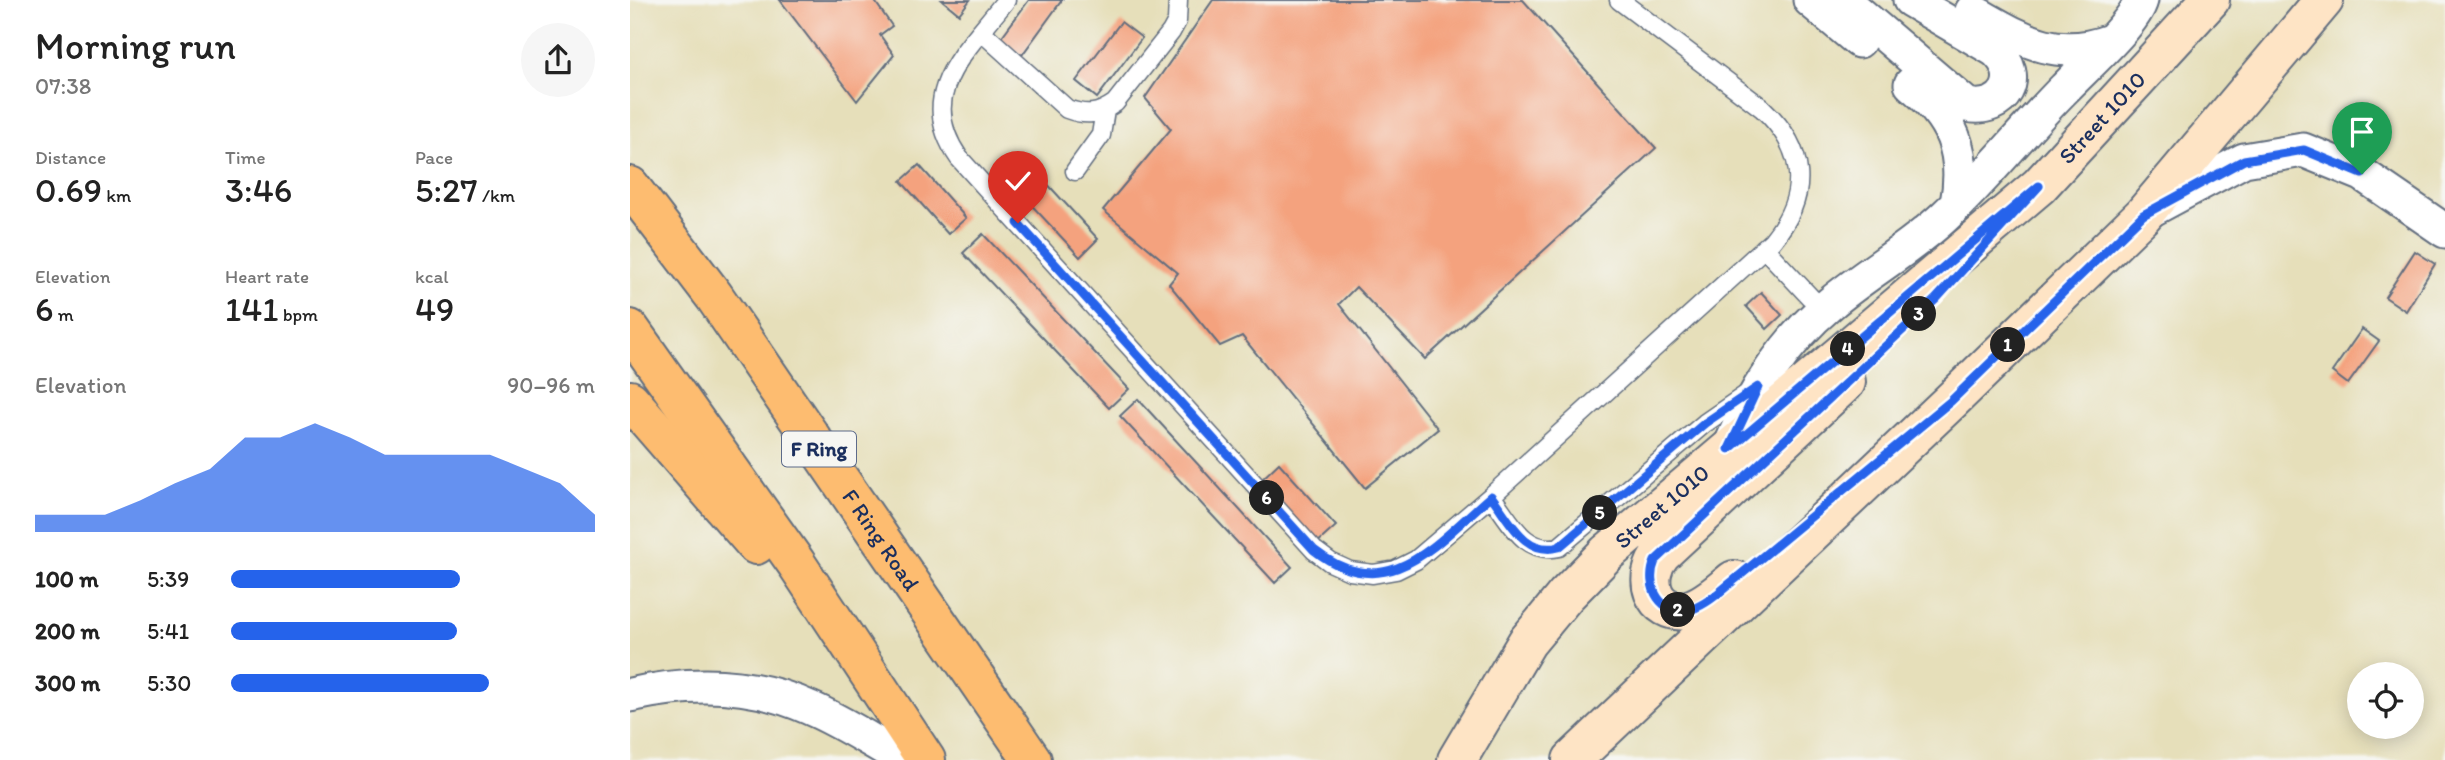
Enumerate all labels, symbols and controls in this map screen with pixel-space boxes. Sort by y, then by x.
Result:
text: Morning run [35,23,236,69]
button: share [521,23,595,97]
street label: Street 1010 [2053,65,2152,169]
text: 07:38 [35,72,91,100]
pin [2332,102,2392,174]
icon: arrive [2343,113,2381,151]
text: Distance [35,146,106,169]
text: Time [225,146,266,169]
text: Pace [415,146,453,169]
pin [988,151,1048,223]
icon: check [999,162,1037,200]
text: 0.69 [35,169,102,211]
text: 3:46 [225,169,292,211]
text: 5:27 [415,169,478,211]
text: km [102,184,131,207]
text: /km [478,184,515,207]
text: Elevation [35,265,111,288]
text: Heart rate [225,265,309,288]
text: kcal [415,265,449,288]
text: 6 [35,288,54,330]
text: 141 [225,288,279,330]
text: 49 [415,288,454,330]
pin: 3 [1902,296,1936,332]
text: 3 [1913,302,1924,325]
text: m [54,303,74,326]
text: bpm [279,303,318,326]
pin: 1 [1990,328,2026,362]
pin: 4 [1830,332,1866,366]
text: 1 [2003,333,2012,356]
text: 4 [1842,337,1853,360]
text: Elevation [35,371,126,399]
text: 90–96 m [507,371,595,399]
road number: F Ring [782,432,856,466]
street label: Street 1010 [1609,458,1715,555]
pin: 6 [1250,480,1284,516]
street label: F Ring Road [836,484,926,597]
text: 6 [1261,486,1272,509]
pin: 5 [1583,496,1618,530]
text: 5 [1595,501,1604,524]
text: 100 m [35,565,99,593]
text: 5:39 [147,565,189,593]
pin: 2 [1660,592,1696,628]
text: 2 [1673,598,1683,621]
text: 200 m [35,617,100,645]
text: 5:41 [147,617,189,645]
map controls [2347,662,2424,739]
button: locate [2347,662,2424,739]
text: 300 m [35,669,100,697]
text: 5:30 [147,669,191,697]

